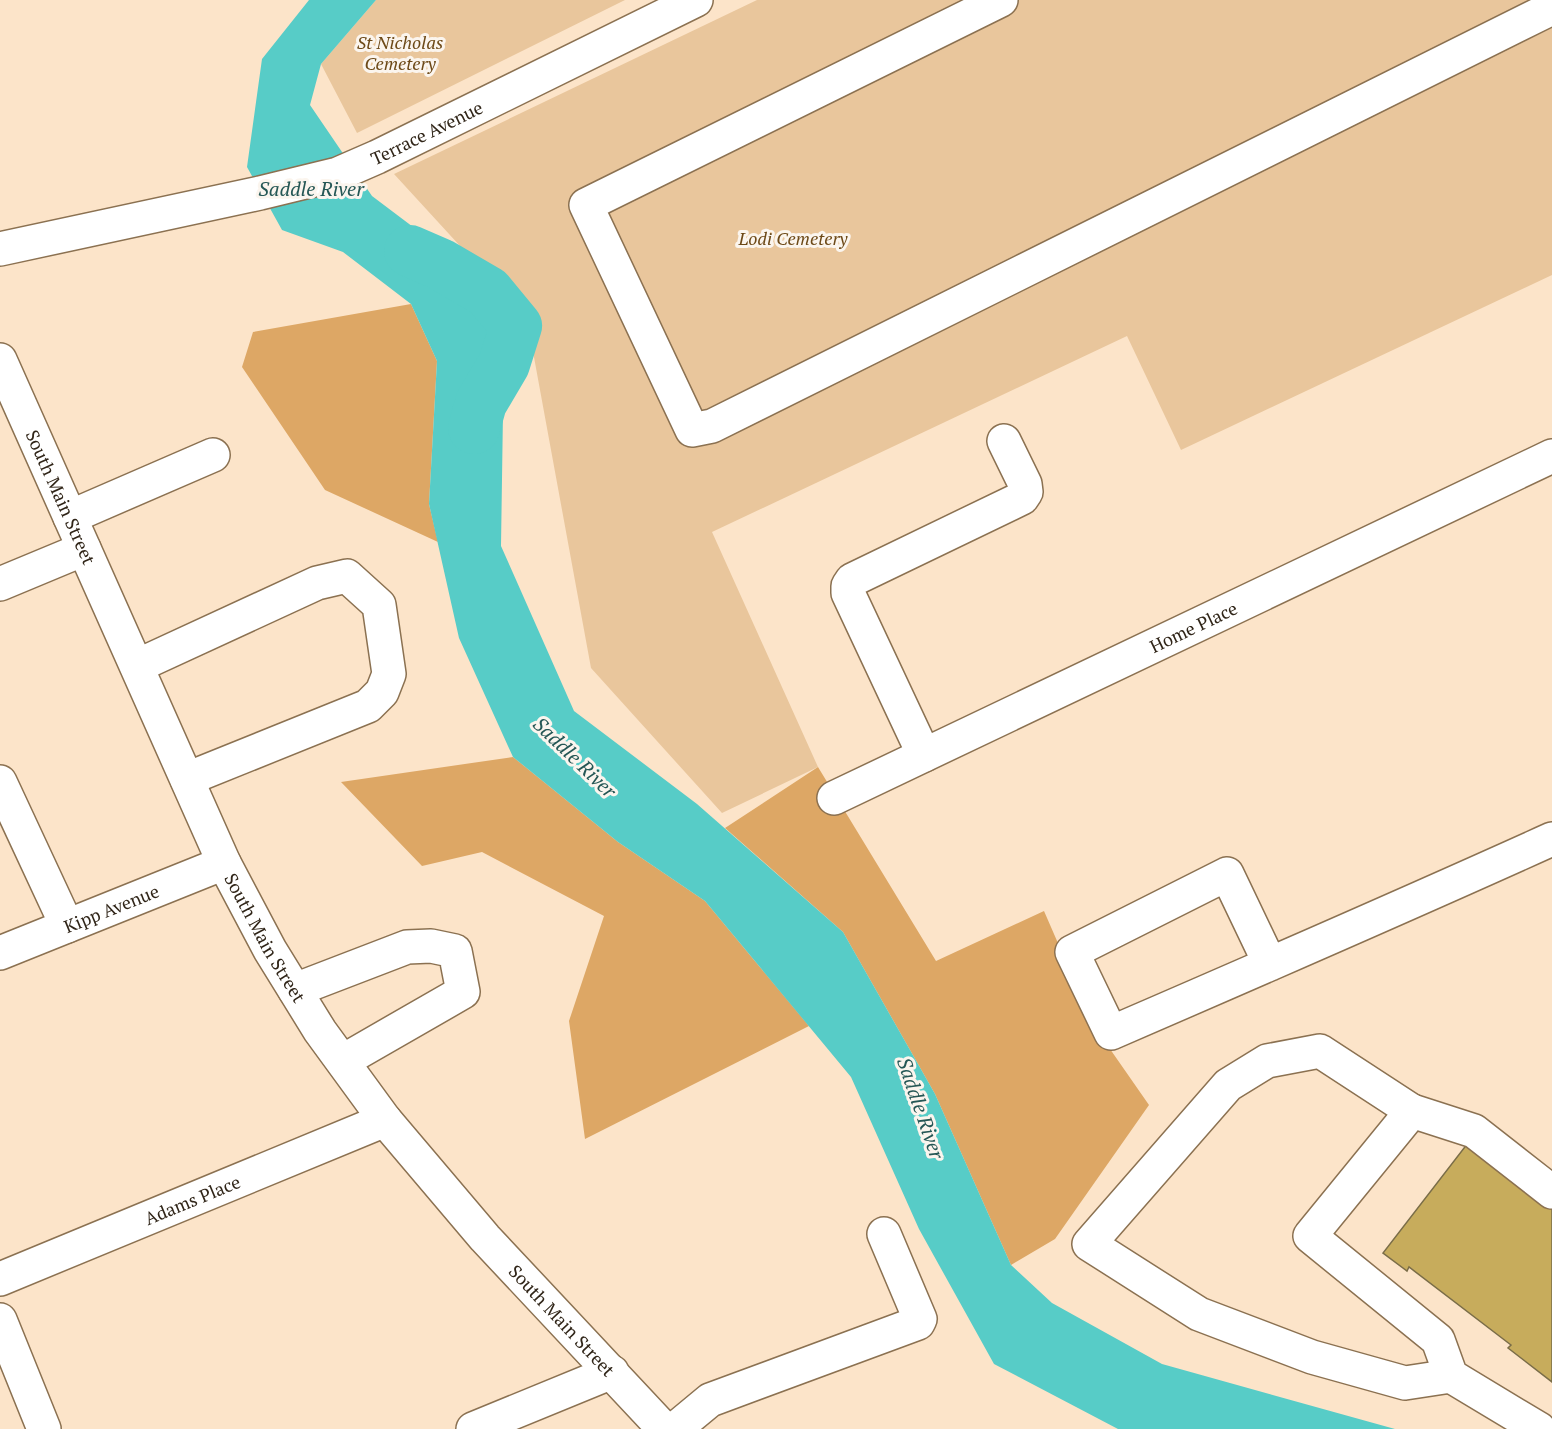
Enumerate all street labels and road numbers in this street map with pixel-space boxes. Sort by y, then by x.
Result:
street label: Terrace Avenue [367,95,487,170]
street label: South Main Street [21,426,102,568]
street label: Home Place [1146,596,1241,658]
street label: South Main Street [219,869,312,1007]
street label: Kipp Avenue [60,878,162,938]
street label: Adams Place [141,1169,244,1230]
street label: South Main Street [504,1259,621,1382]

